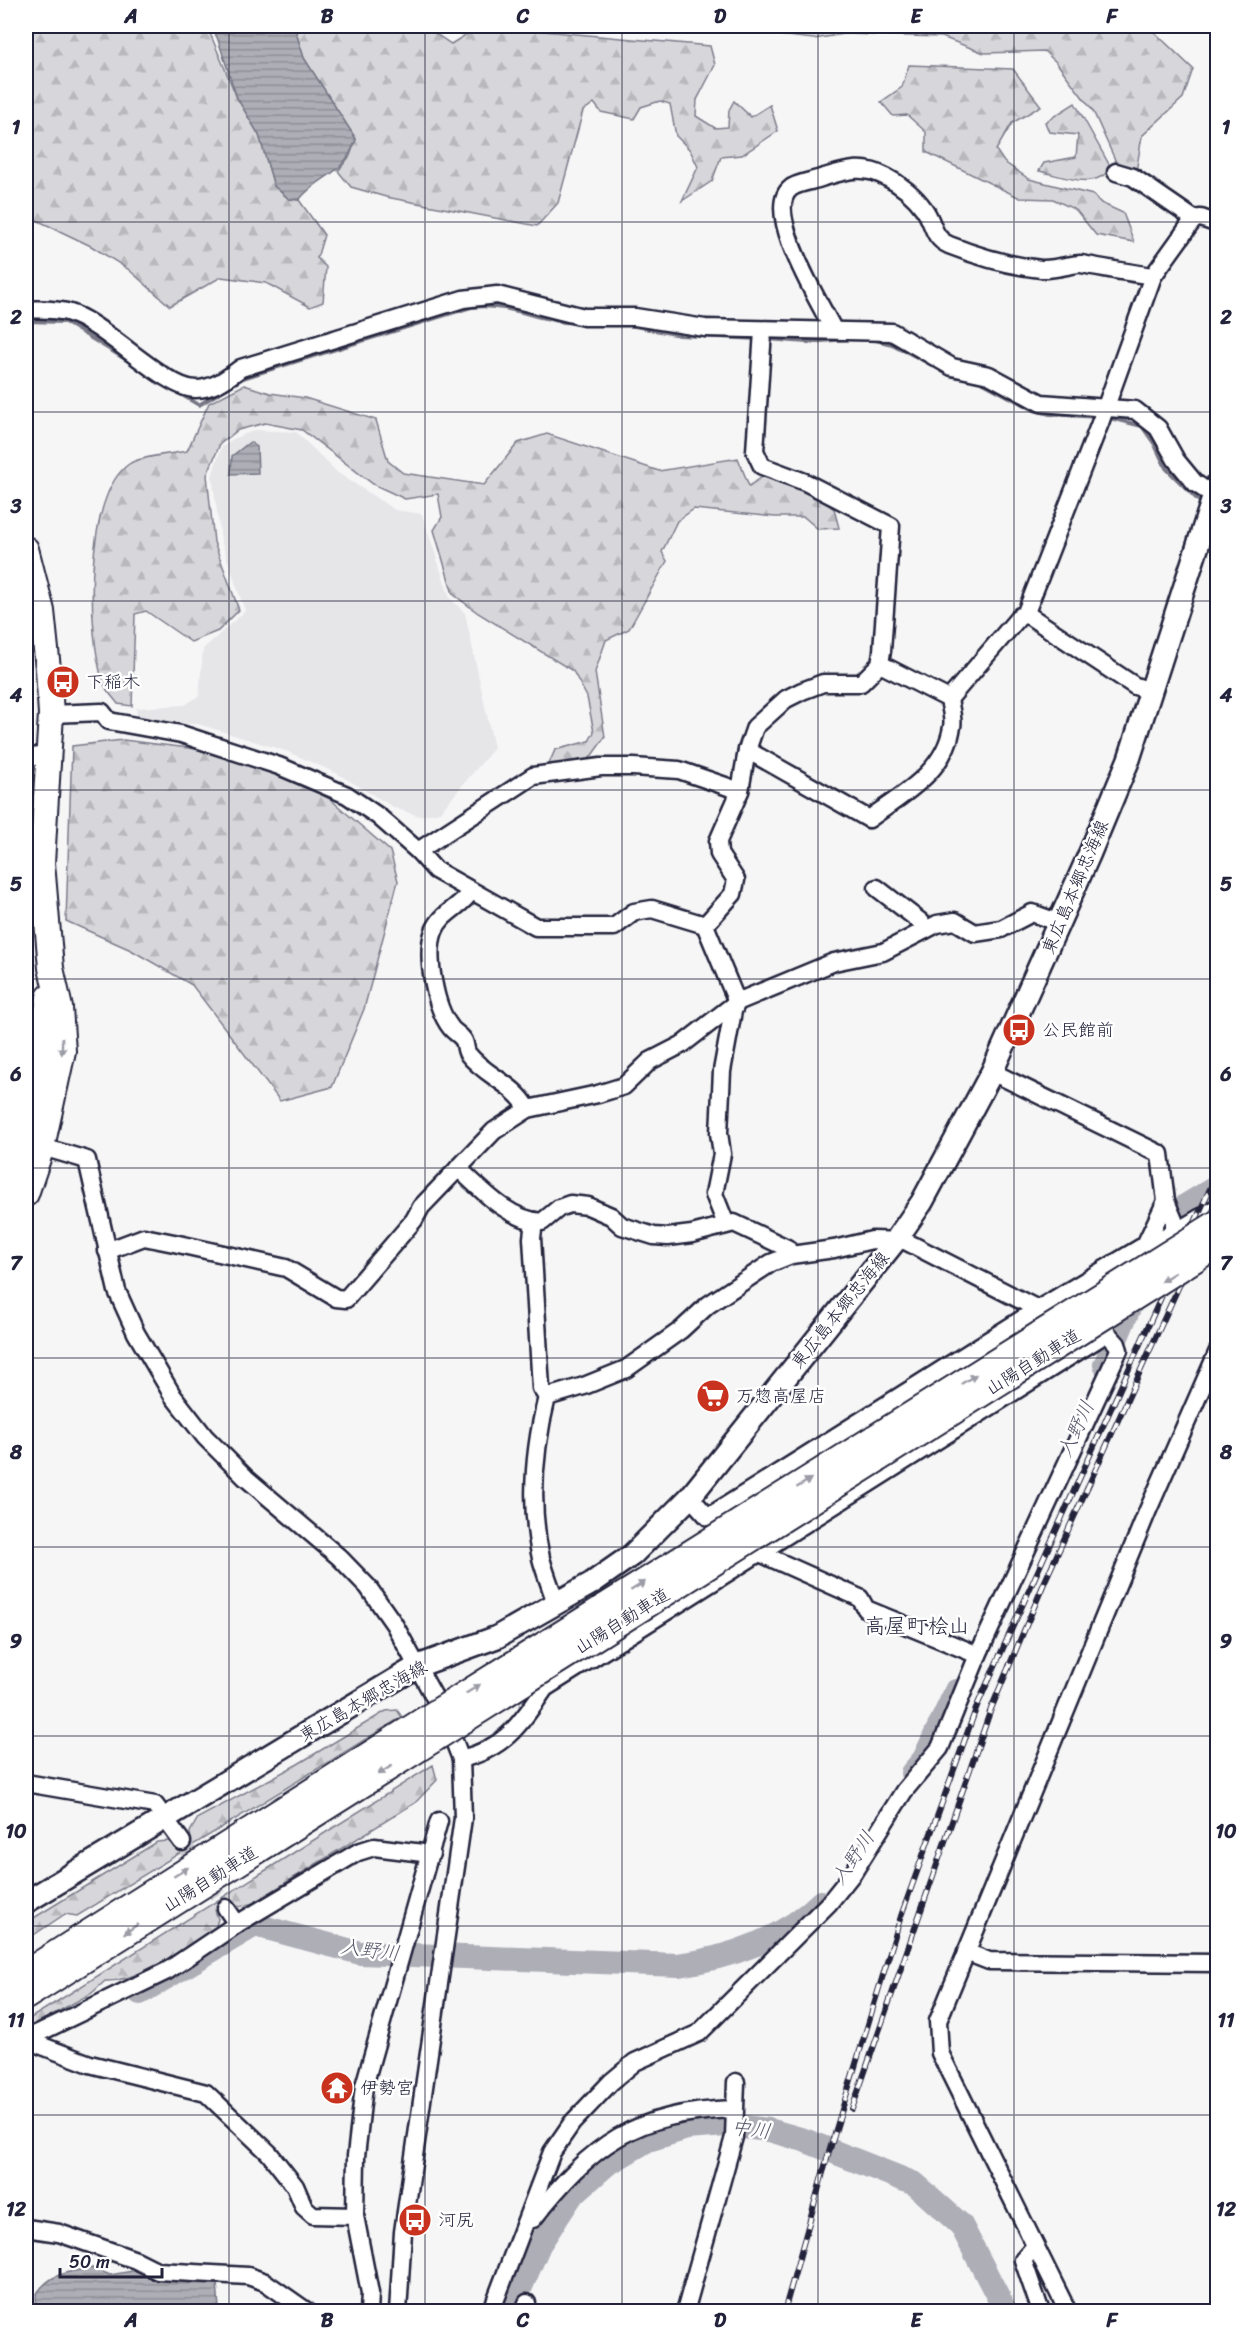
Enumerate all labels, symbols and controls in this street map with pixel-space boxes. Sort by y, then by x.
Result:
text: A [123,0,138,34]
text: B [321,0,334,34]
text: C [516,0,530,34]
text: D [714,0,727,34]
text: E [910,0,923,34]
text: F [1106,0,1119,34]
text: 1 [12,110,21,145]
text: 1 [1222,110,1231,145]
text: 2 [9,300,22,335]
text: 2 [1219,300,1232,335]
text: 3 [10,489,22,524]
text: 3 [1220,489,1232,524]
bus stop icon: 下稲木 [45,664,81,700]
place label: 下稲木 [86,666,140,698]
text: 4 [9,678,23,713]
text: 4 [1219,678,1233,713]
street label: 東広島本郷忠海線 [1032,814,1118,960]
text: 5 [10,867,22,902]
text: 5 [1220,867,1232,902]
bus stop icon: 公民館前 [1001,1012,1037,1048]
place label: 公民館前 [1042,1014,1114,1046]
one-way arrow [57,1037,67,1056]
text: 6 [9,1057,22,1092]
text: 6 [1219,1057,1232,1092]
street label: 東広島本郷忠海線 [782,1244,898,1376]
text: 7 [10,1246,23,1281]
text: 7 [1220,1246,1233,1281]
one-way arrow [1160,1271,1176,1282]
street label: 山陽自動車道 [979,1320,1087,1404]
one-way arrow [961,1374,977,1385]
supermarket icon: 万惣高屋店 [695,1378,731,1414]
place label: 万惣高屋店 [736,1380,826,1412]
water label: 入野川 [1047,1394,1105,1464]
text: 8 [9,1435,23,1470]
text: 8 [1219,1435,1233,1470]
one-way arrow [795,1477,812,1488]
street label: 山陽自動車道 [568,1579,676,1663]
one-way arrow [630,1581,646,1592]
district label: 高屋町桧山 [865,1607,970,1645]
text: 9 [10,1624,22,1659]
text: 9 [1220,1624,1232,1659]
street label: 東広島本郷忠海線 [293,1651,433,1751]
one-way arrow [465,1684,481,1695]
one-way arrow [377,1765,393,1776]
text: 10 [5,1814,27,1849]
text: 10 [1215,1814,1237,1849]
water label: 入野川 [822,1823,884,1893]
street label: 山陽自動車道 [156,1837,264,1921]
one-way arrow [173,1867,189,1878]
one-way arrow [122,1924,139,1935]
water label: 入野川 [338,1929,402,1971]
text: 11 [7,2003,25,2038]
text: 11 [1217,2003,1235,2038]
temple icon: 伊勢宮 [319,2070,355,2106]
place label: 伊勢宮 [360,2072,414,2104]
water label: 中川 [729,2109,773,2149]
text: 12 [6,2192,27,2227]
text: 12 [1216,2192,1237,2227]
bus stop icon: 河尻 [397,2202,433,2238]
place label: 河尻 [438,2204,474,2236]
scale bar [60,2241,162,2279]
text: 50 m [69,2246,110,2278]
text: A [123,2303,138,2337]
text: B [321,2303,334,2337]
text: C [516,2303,530,2337]
text: D [714,2303,727,2337]
text: E [910,2303,923,2337]
text: F [1106,2303,1119,2337]

